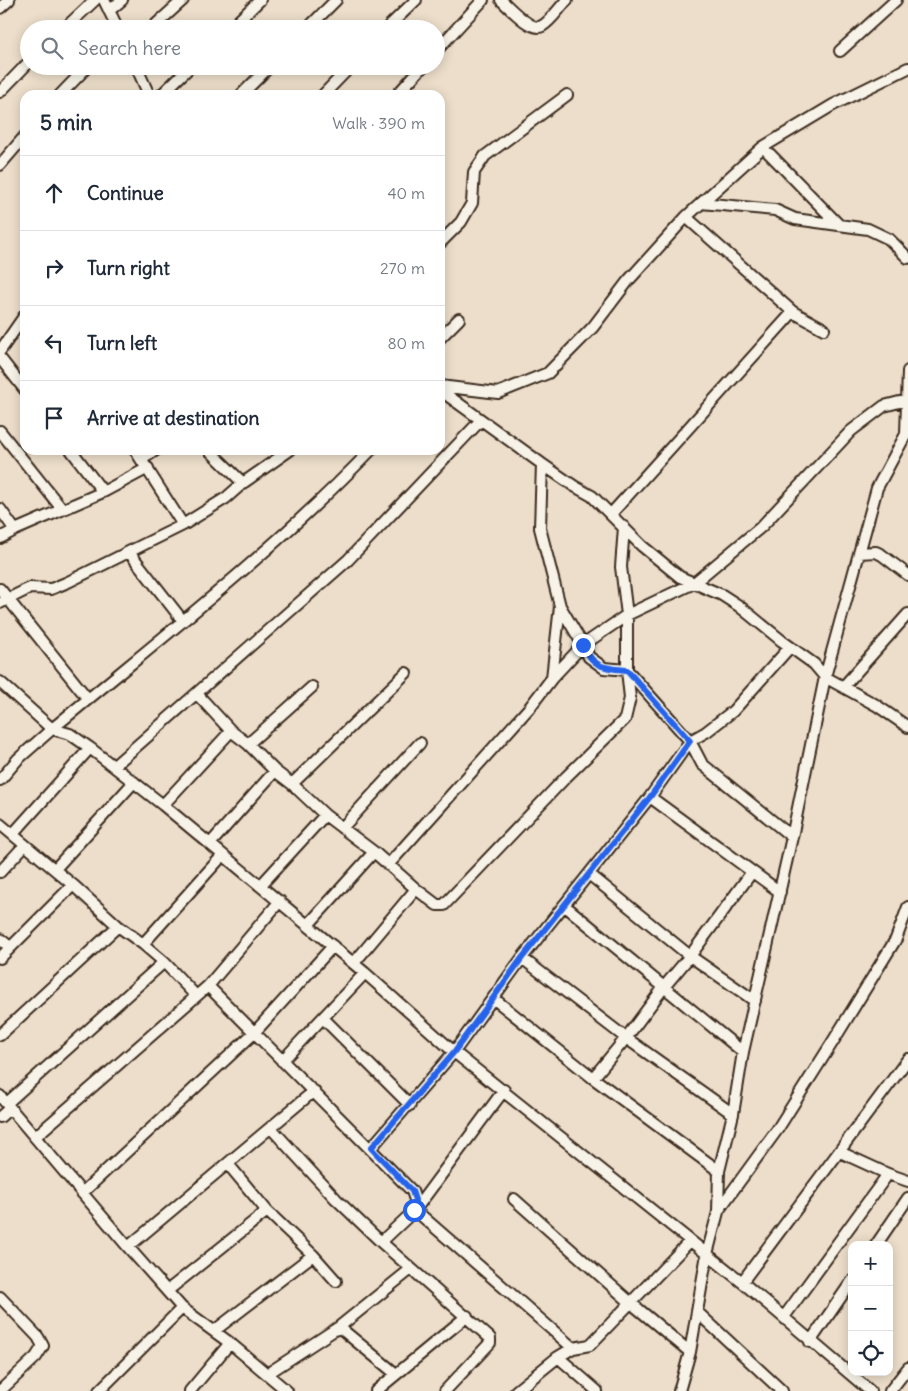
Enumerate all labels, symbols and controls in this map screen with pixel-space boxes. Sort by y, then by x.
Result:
search box [20,20,445,75]
icon: search [38,34,66,62]
text: Search here [78,36,181,60]
text: 5 min [40,109,92,136]
text: Walk · 390 m [332,113,425,133]
icon: ahead [40,179,68,207]
text: Continue [87,181,164,205]
text: 40 m [387,183,425,203]
icon: right [40,254,68,282]
text: Turn right [87,256,170,280]
text: 270 m [380,258,425,278]
icon: left [40,329,68,357]
text: Turn left [87,331,157,355]
text: 80 m [387,333,425,353]
icon: arrive [40,404,68,432]
text: Arrive at destination [87,406,260,430]
route end [572,634,595,657]
route start [403,1199,426,1222]
map controls [848,1241,893,1376]
button: + [848,1241,893,1286]
button: − [848,1286,893,1331]
button: locate [848,1331,893,1376]

